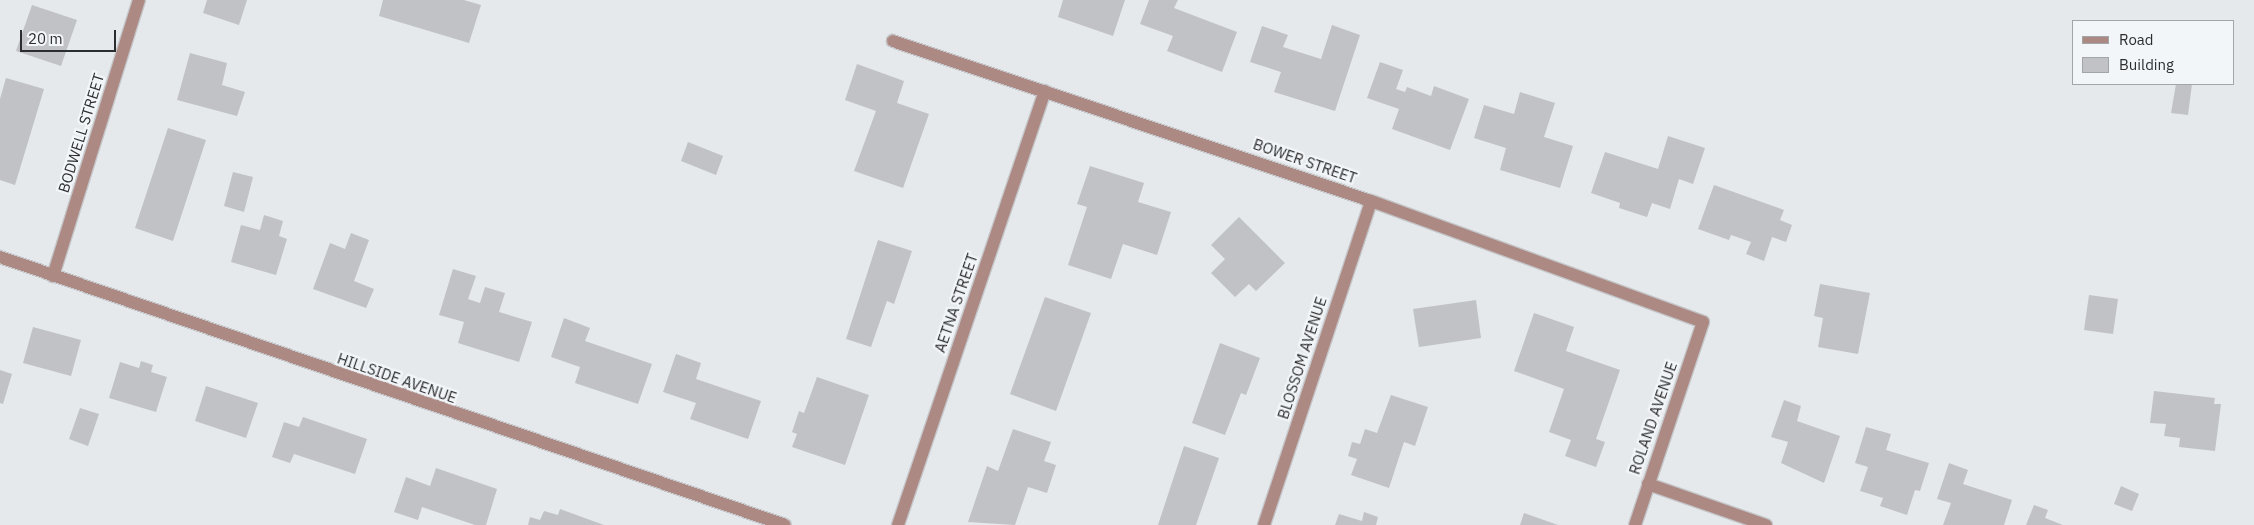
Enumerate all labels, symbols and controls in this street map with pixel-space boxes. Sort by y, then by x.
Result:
scale bar [22,20,119,52]
legend [2072,20,2234,85]
text: 20 m [28,29,63,48]
text: Road [2119,30,2154,49]
text: Building [2119,55,2174,74]
street label: BODWELL STREET [54,71,108,195]
street label: BOWER STREET [1251,135,1359,187]
street label: AETNA STREET [931,251,981,355]
street label: BLOSSOM AVENUE [1274,295,1330,421]
street label: HILLSIDE AVENUE [335,349,459,407]
street label: ROLAND AVENUE [1625,359,1681,477]

